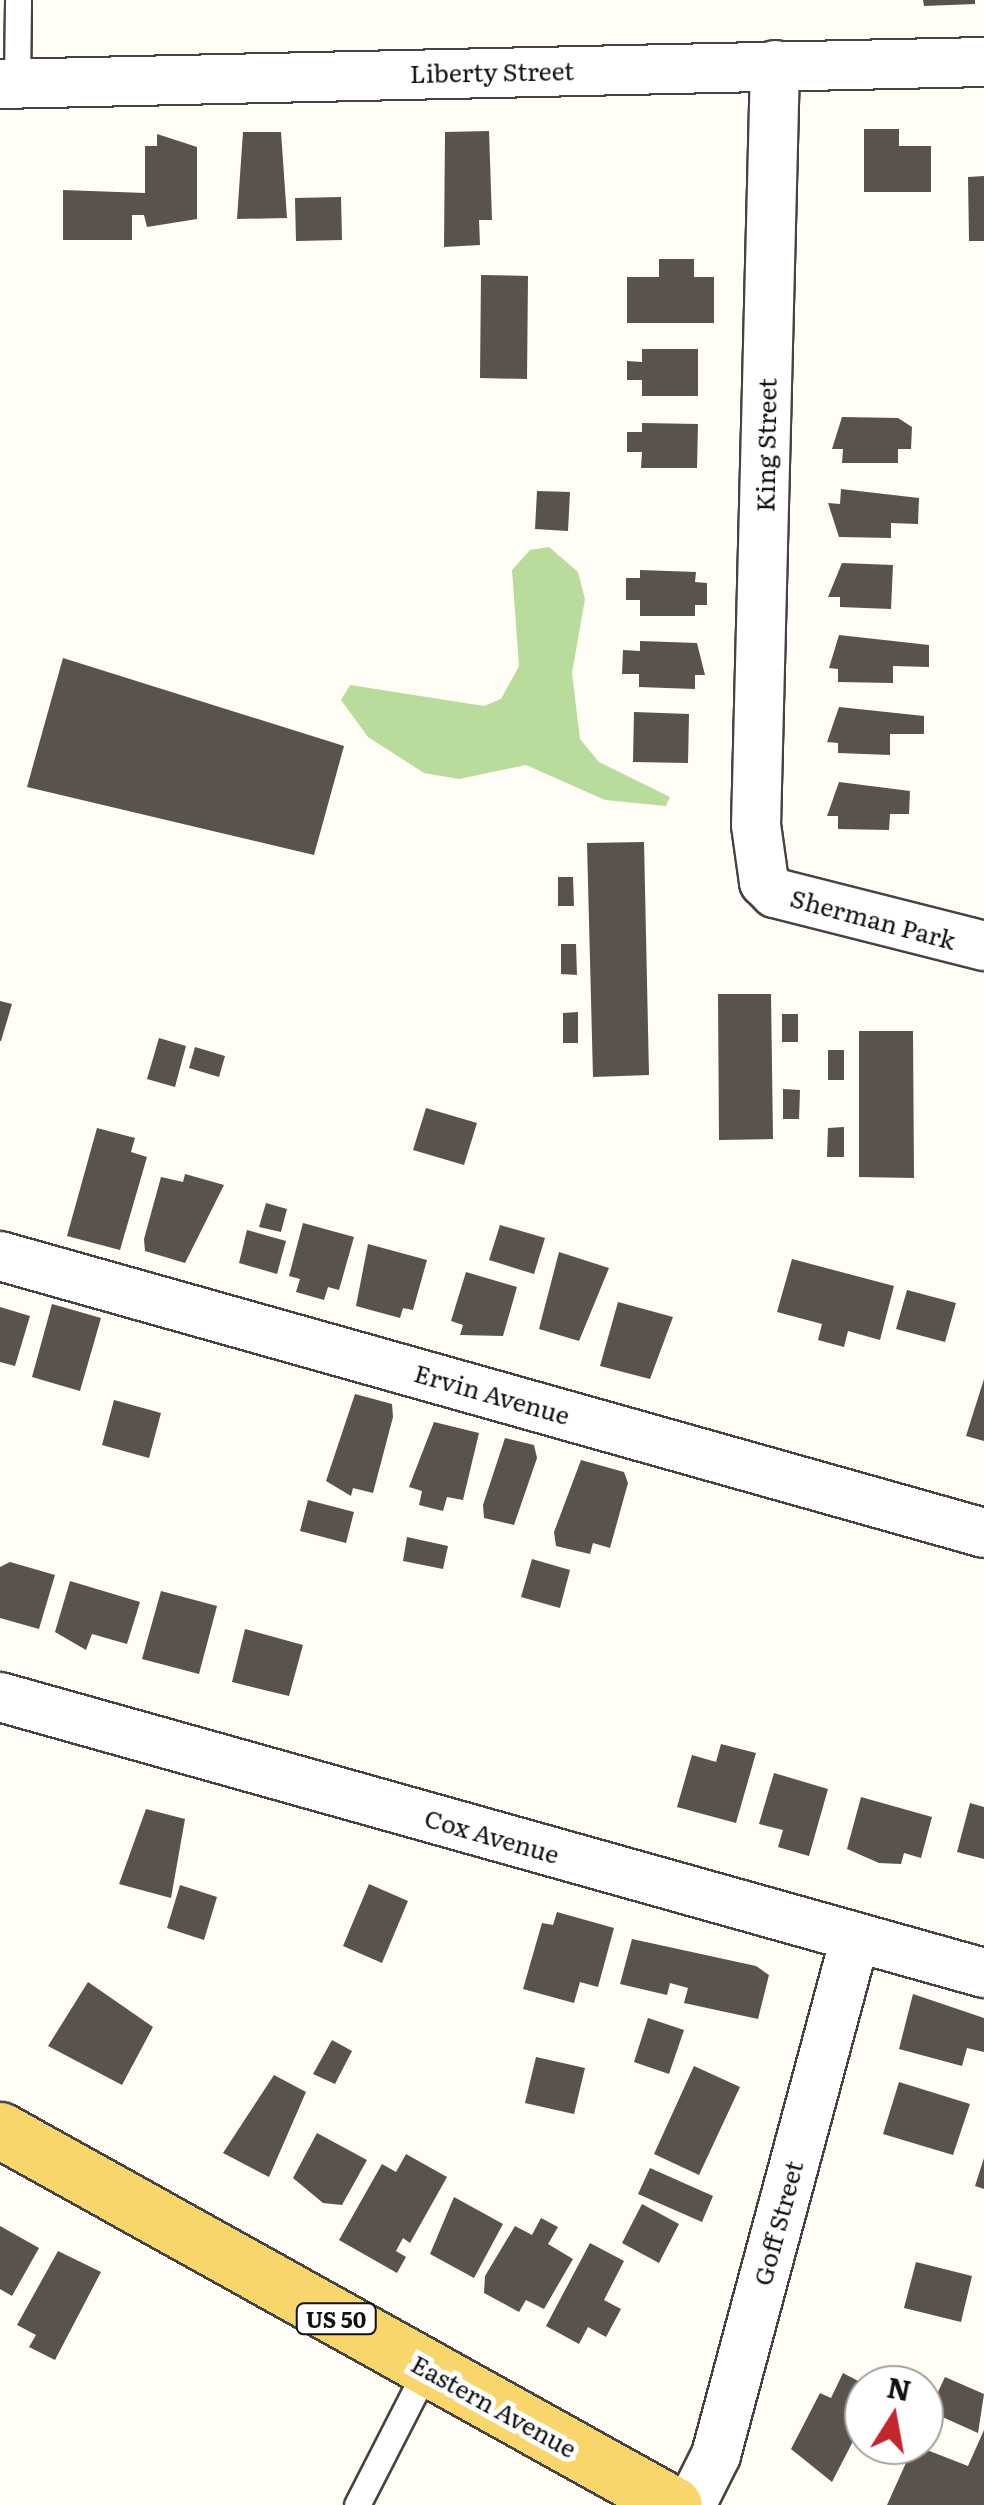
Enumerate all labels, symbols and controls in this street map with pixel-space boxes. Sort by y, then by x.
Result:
street label: Liberty Street [410,56,574,88]
street label: King Street [750,378,782,512]
street label: Sherman Park [787,883,959,955]
street label: Ervin Avenue [411,1358,573,1430]
street label: Cox Avenue [421,1802,563,1870]
street label: Goff Street [747,2157,809,2289]
road number: US 50 [294,2302,378,2336]
street label: Eastern Avenue [406,2348,582,2464]
north arrow [844,2365,944,2465]
text: N [884,2365,915,2410]

